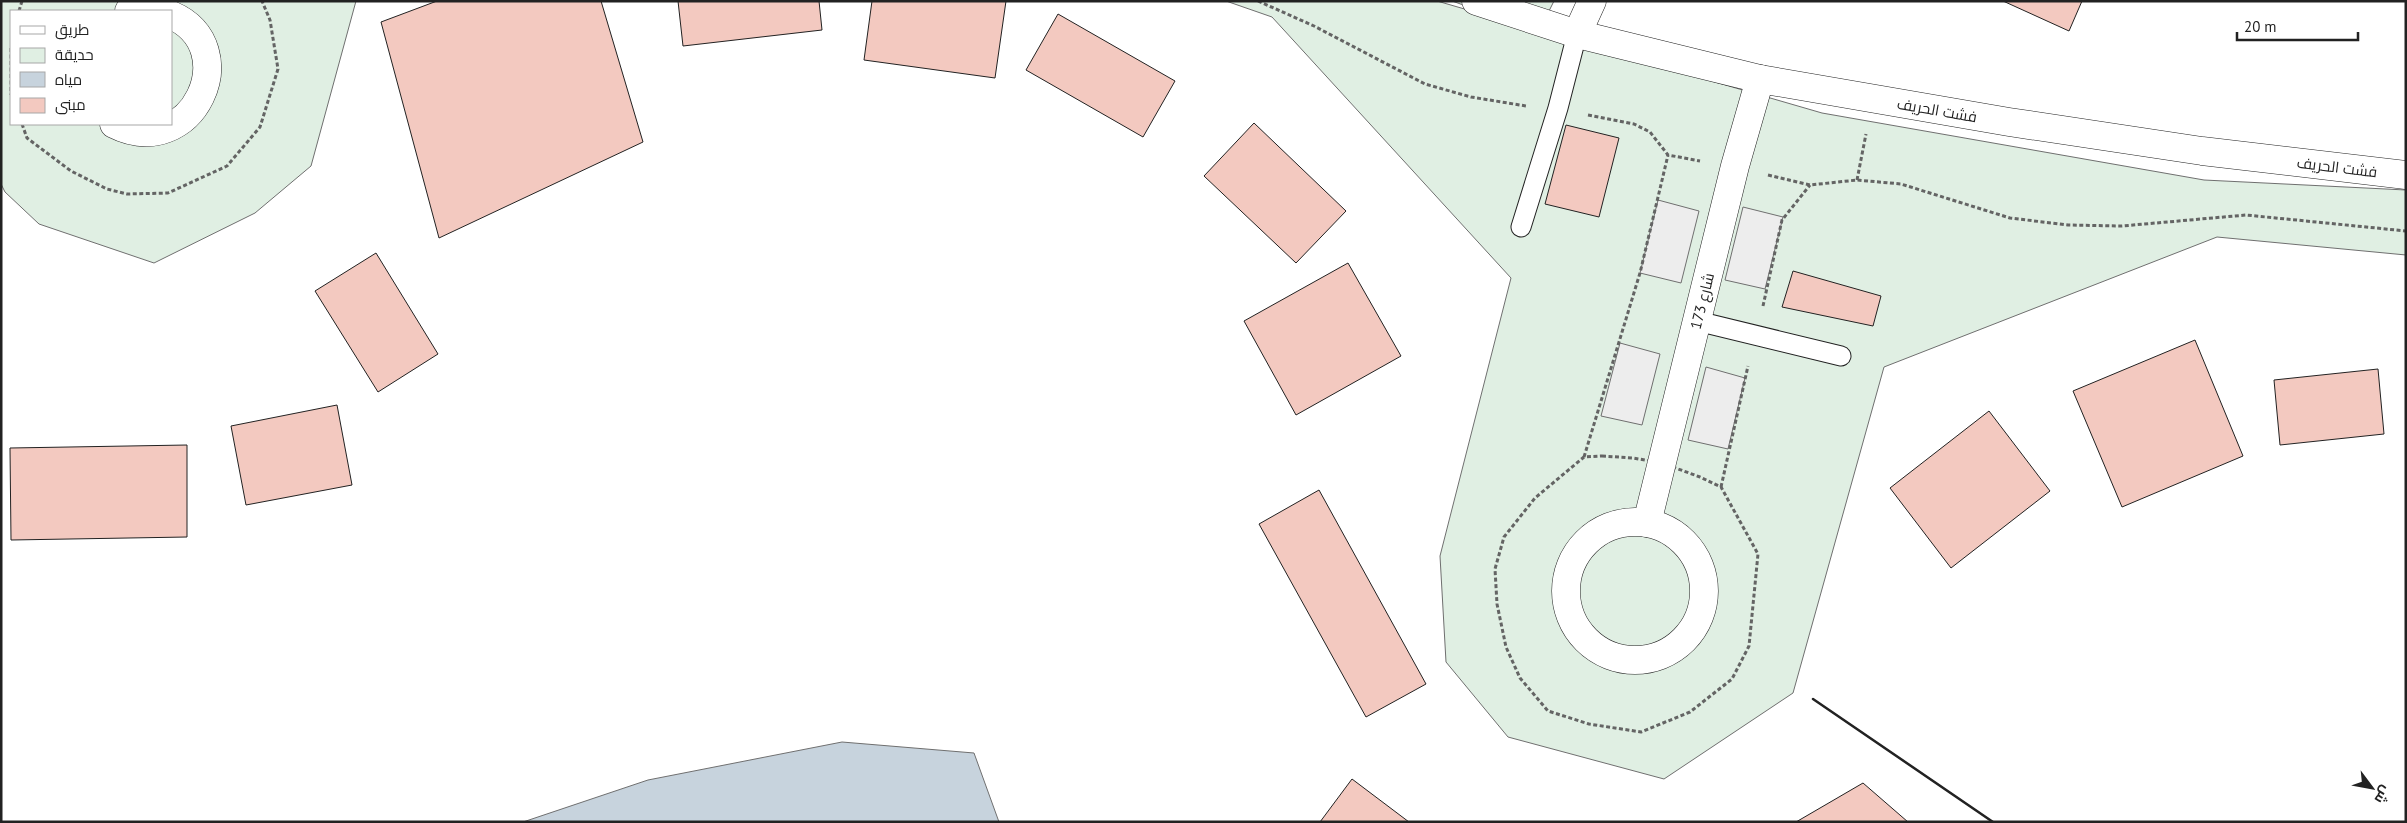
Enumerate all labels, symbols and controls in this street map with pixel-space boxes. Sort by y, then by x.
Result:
legend [10,10,172,125]
scale bar [2237,10,2358,42]
text: 20 m [2244,17,2277,36]
text: طريق [55,20,89,40]
text: حديقة [55,45,94,64]
text: مياه [55,70,82,89]
street label: فشت الحريف [1895,94,1979,126]
text: مبنى [55,95,86,115]
street label: فشت الحريف [2296,153,2378,181]
street label: شارع 173 [1686,271,1720,332]
north arrow [2347,763,2397,813]
text: ش [2371,783,2395,807]

